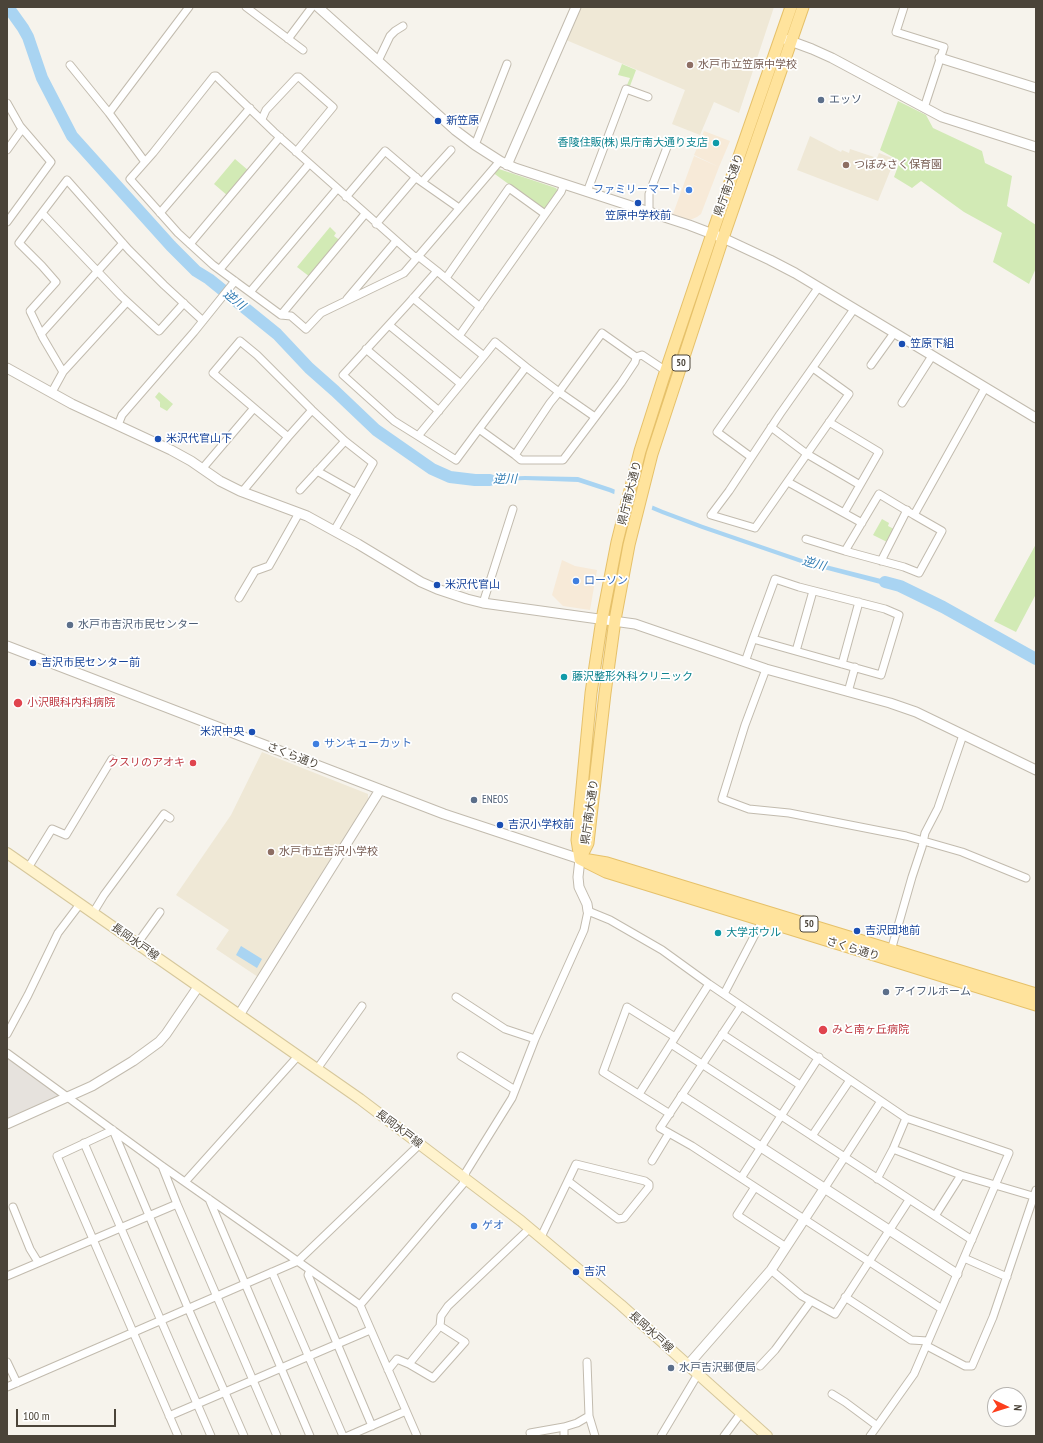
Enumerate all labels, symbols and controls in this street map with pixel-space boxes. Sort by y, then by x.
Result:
place label: 水戸市立笠原中学校 [698,58,797,72]
marker: 水戸市立笠原中学校 [685,60,695,70]
place label: エッソ [829,93,862,107]
marker: エッソ [816,95,826,105]
place label: 新笠原 [446,114,479,128]
marker: 新笠原 [433,116,443,126]
place label: 香陵住販(株) 県庁南大通り支店 [558,136,708,150]
marker: 香陵住販(株) 県庁南大通り支店 [711,138,721,148]
street label: 県庁南大通り [712,152,746,218]
place label: つぼみさく保育園 [854,158,942,172]
marker: つぼみさく保育園 [841,160,851,170]
place label: ファミリーマート [593,183,681,197]
marker: ファミリーマート [684,185,694,195]
marker: 笠原中学校前 [633,198,643,208]
place label: 笠原中学校前 [605,209,671,223]
water label: 逆川 [220,287,248,313]
place label: 笠原下組 [910,337,954,351]
marker: 笠原下組 [897,339,907,349]
road number: 50 [672,355,690,371]
place label: 米沢代官山下 [166,432,232,446]
marker: 米沢代官山下 [153,434,163,444]
street label: 県庁南大通り [616,459,644,527]
water label: 逆川 [493,473,517,487]
water label: 逆川 [801,554,827,574]
place label: ローソン [584,574,628,588]
marker: ローソン [571,576,581,586]
place label: 米沢代官山 [445,578,500,592]
marker: 米沢代官山 [432,580,442,590]
place label: 水戸市吉沢市民センター [78,618,199,632]
marker: 水戸市吉沢市民センター [65,620,75,630]
place label: 吉沢市民センター前 [41,656,140,670]
marker: 吉沢市民センター前 [28,658,38,668]
place label: 藤沢整形外科クリニック [572,670,693,684]
marker: 藤沢整形外科クリニック [559,672,569,682]
place label: 小沢眼科内科病院 [27,696,115,710]
marker: 小沢眼科内科病院 [12,697,24,709]
place label: 米沢中央 [200,725,244,739]
marker: 米沢中央 [247,727,257,737]
place label: サンキューカット [324,737,412,751]
marker: サンキューカット [311,739,321,749]
street label: さくら通り [265,740,321,772]
place label: クスリのアオキ [108,756,185,770]
marker: クスリのアオキ [188,758,198,768]
street label: 県庁南大通り [579,778,601,846]
place label: ENEOS [482,793,508,807]
marker: ENEOS [469,795,479,805]
place label: 吉沢小学校前 [508,818,574,832]
marker: 吉沢小学校前 [495,820,505,830]
place label: 水戸市立吉沢小学校 [279,845,378,859]
marker: 水戸市立吉沢小学校 [266,847,276,857]
road number: 50 [800,916,818,932]
street label: 長岡水戸線 [109,921,161,963]
place label: 吉沢団地前 [865,924,920,938]
place label: 大学ボウル [726,926,781,940]
marker: 吉沢団地前 [852,926,862,936]
marker: 大学ボウル [713,928,723,938]
street label: さくら通り [825,935,881,963]
place label: アイフルホーム [894,985,971,999]
marker: アイフルホーム [881,987,891,997]
place label: みと南ヶ丘病院 [832,1023,909,1037]
marker: みと南ヶ丘病院 [817,1024,829,1036]
street label: 長岡水戸線 [373,1107,425,1151]
place label: ゲオ [482,1219,504,1233]
marker: ゲオ [469,1221,479,1231]
place label: 吉沢 [584,1265,606,1279]
marker: 吉沢 [571,1267,581,1277]
street label: 長岡水戸線 [626,1309,676,1355]
place label: 水戸吉沢郵便局 [679,1361,756,1375]
marker: 水戸吉沢郵便局 [666,1363,676,1373]
north arrow [987,1387,1027,1427]
scale bar [18,1401,118,1427]
text: N [1011,1404,1025,1411]
text: 100 m [23,1408,50,1423]

